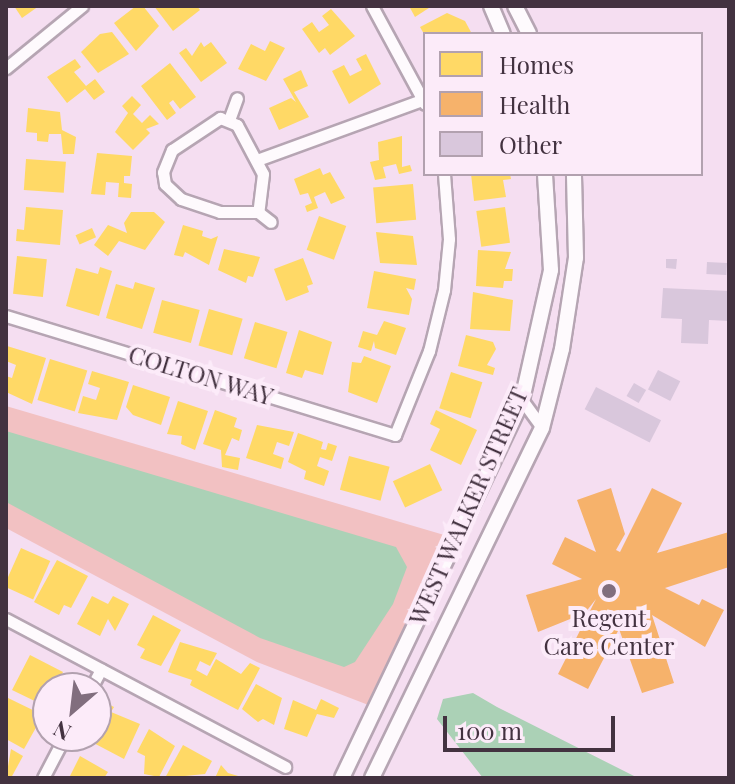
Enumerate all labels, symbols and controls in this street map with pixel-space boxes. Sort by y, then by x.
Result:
legend [423,32,703,176]
text: Homes [499,48,574,80]
text: Health [499,88,570,120]
text: Other [499,128,562,160]
street label: COLTON WAY [125,339,277,411]
street label: WEST WALKER STREET [402,382,534,630]
marker: Regent Care Center [600,582,618,600]
place label: Regent Care Center [543,604,675,660]
north arrow [32,672,112,752]
scale bar [447,700,619,750]
text: N [48,714,76,748]
text: 100 m [457,714,522,746]

